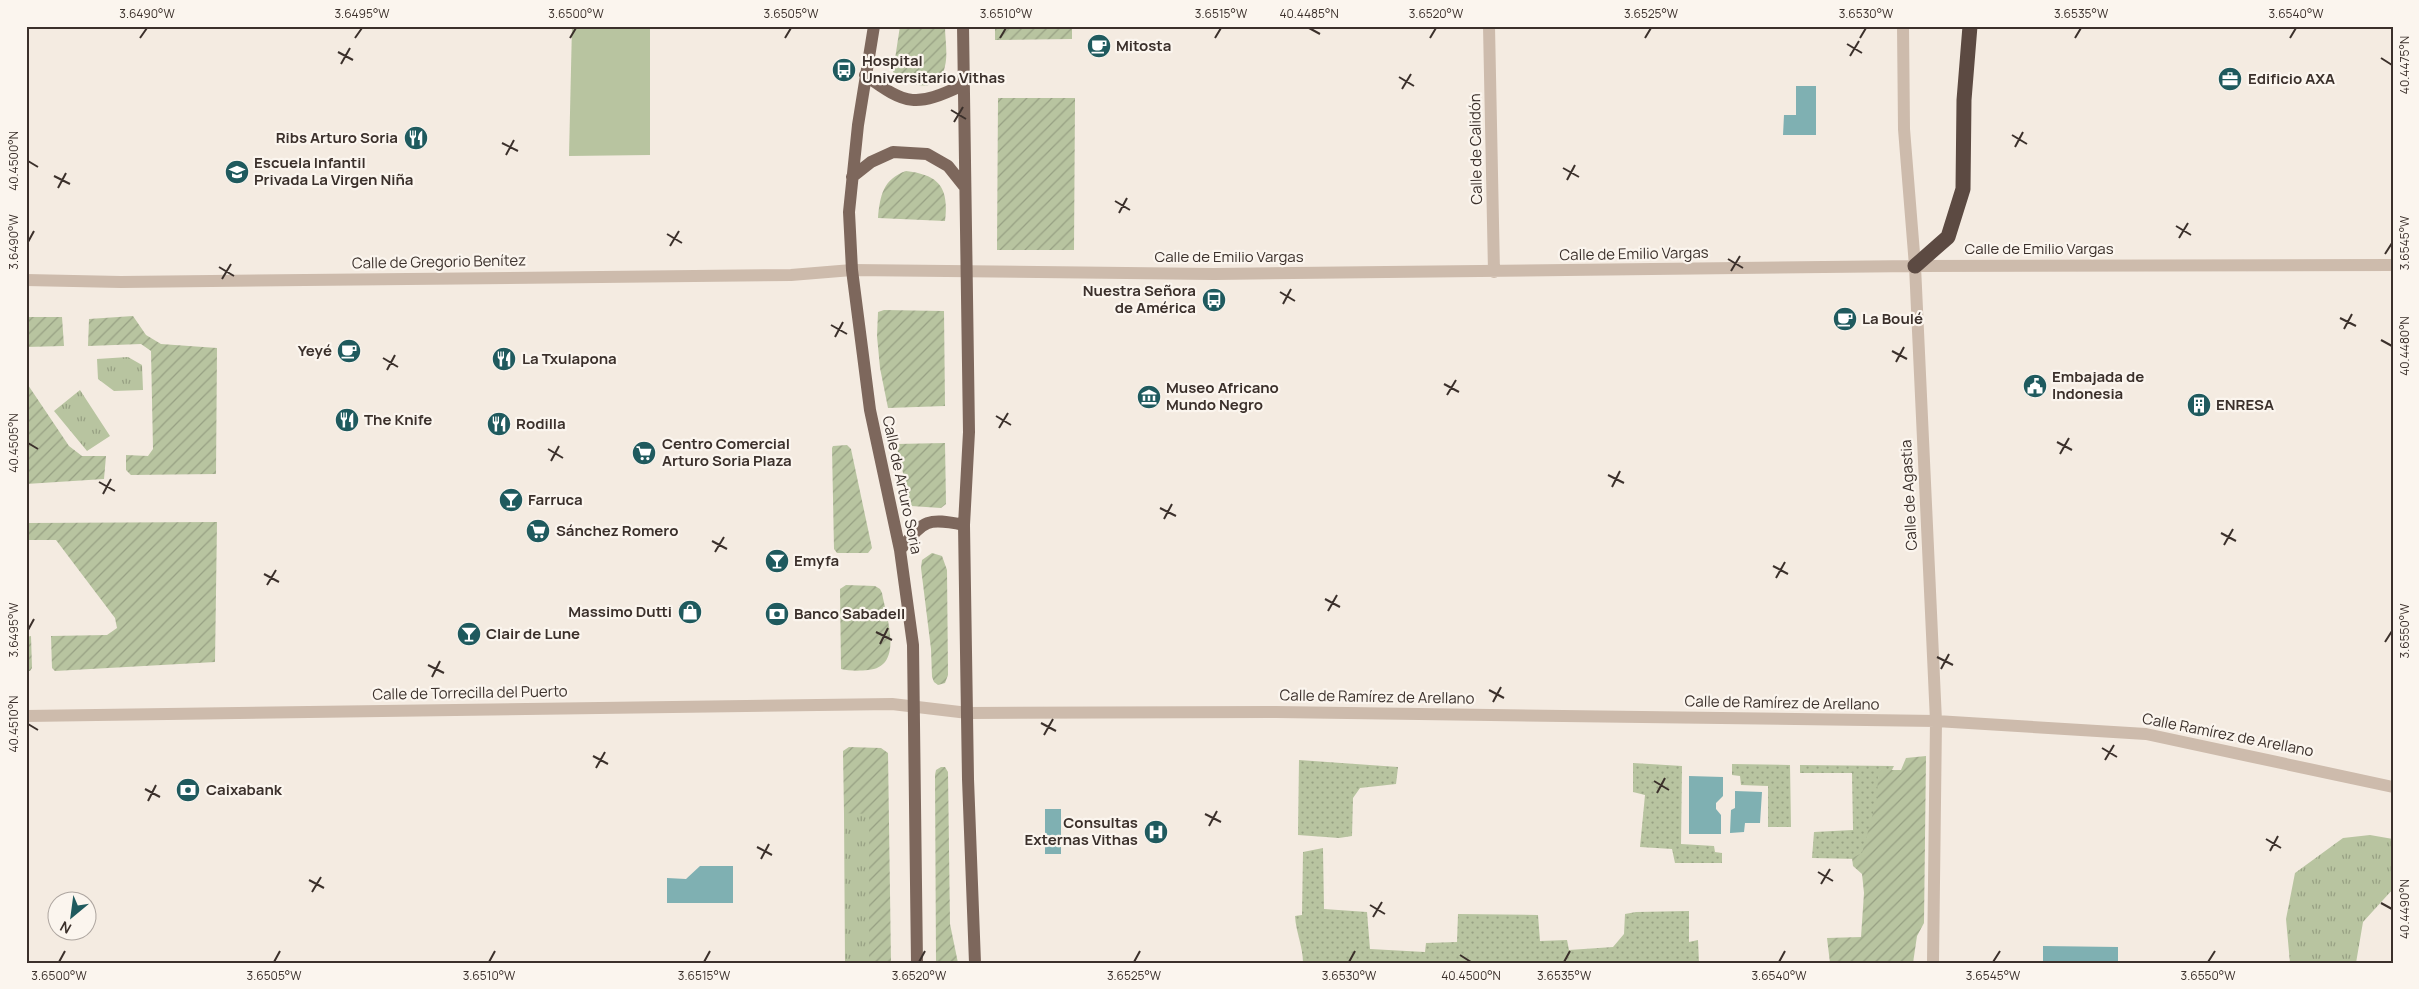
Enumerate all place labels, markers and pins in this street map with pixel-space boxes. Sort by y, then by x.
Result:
cafe icon: Mitosta [1086,33,1112,59]
place label: Mitosta [1116,35,1171,56]
place label: Hospital Universitario Vithas [862,50,1005,88]
bus stop icon: Hospital Universitario Vithas [831,57,857,83]
office icon: Edificio AXA [2217,66,2243,92]
place label: Edificio AXA [2248,68,2335,89]
restaurant icon: Ribs Arturo Soria [403,125,429,151]
place label: Ribs Arturo Soria [276,127,398,148]
place label: Escuela Infantil Privada La Virgen Niña [254,152,413,190]
school or university icon: Escuela Infantil Privada La Virgen Niña [224,159,250,185]
place label: Nuestra Señora de América [1083,280,1196,318]
bus stop icon: Nuestra Señora de América [1201,287,1227,313]
cafe icon: La Boulé [1832,306,1858,332]
place label: La Boulé [1862,308,1923,329]
cafe icon: Yeyé [336,338,362,364]
place label: Yeyé [298,340,332,361]
restaurant icon: La Txulapona [491,346,517,372]
place label: La Txulapona [522,348,617,369]
place label: Embajada de Indonesia [2052,366,2144,404]
public building icon: Embajada de Indonesia [2022,373,2048,399]
place label: Museo Africano Mundo Negro [1166,377,1279,415]
museum icon: Museo Africano Mundo Negro [1136,384,1162,410]
building icon: ENRESA [2186,392,2212,418]
place label: ENRESA [2216,394,2274,415]
restaurant icon: The Knife [334,407,360,433]
place label: The Knife [364,409,432,430]
restaurant icon: Rodilla [486,411,512,437]
place label: Rodilla [516,413,566,434]
place label: Centro Comercial Arturo Soria Plaza [662,433,792,471]
supermarket icon: Centro Comercial Arturo Soria Plaza [631,440,657,466]
bar icon: Farruca [498,487,524,513]
place label: Farruca [528,489,583,510]
supermarket icon: Sánchez Romero [525,518,551,544]
place label: Sánchez Romero [556,520,678,541]
bar icon: Emyfa [764,548,790,574]
place label: Emyfa [794,550,839,571]
shop icon: Massimo Dutti [677,599,703,625]
place label: Massimo Dutti [568,601,672,622]
bank icon: Banco Sabadell [764,601,790,627]
place label: Banco Sabadell [794,603,905,624]
bar icon: Clair de Lune [456,621,482,647]
place label: Clair de Lune [486,623,580,644]
bank icon: Caixabank [175,777,201,803]
place label: Caixabank [206,779,283,800]
place label: Consultas Externas Vithas [1025,812,1138,850]
hospital icon: Consultas Externas Vithas [1143,819,1169,845]

